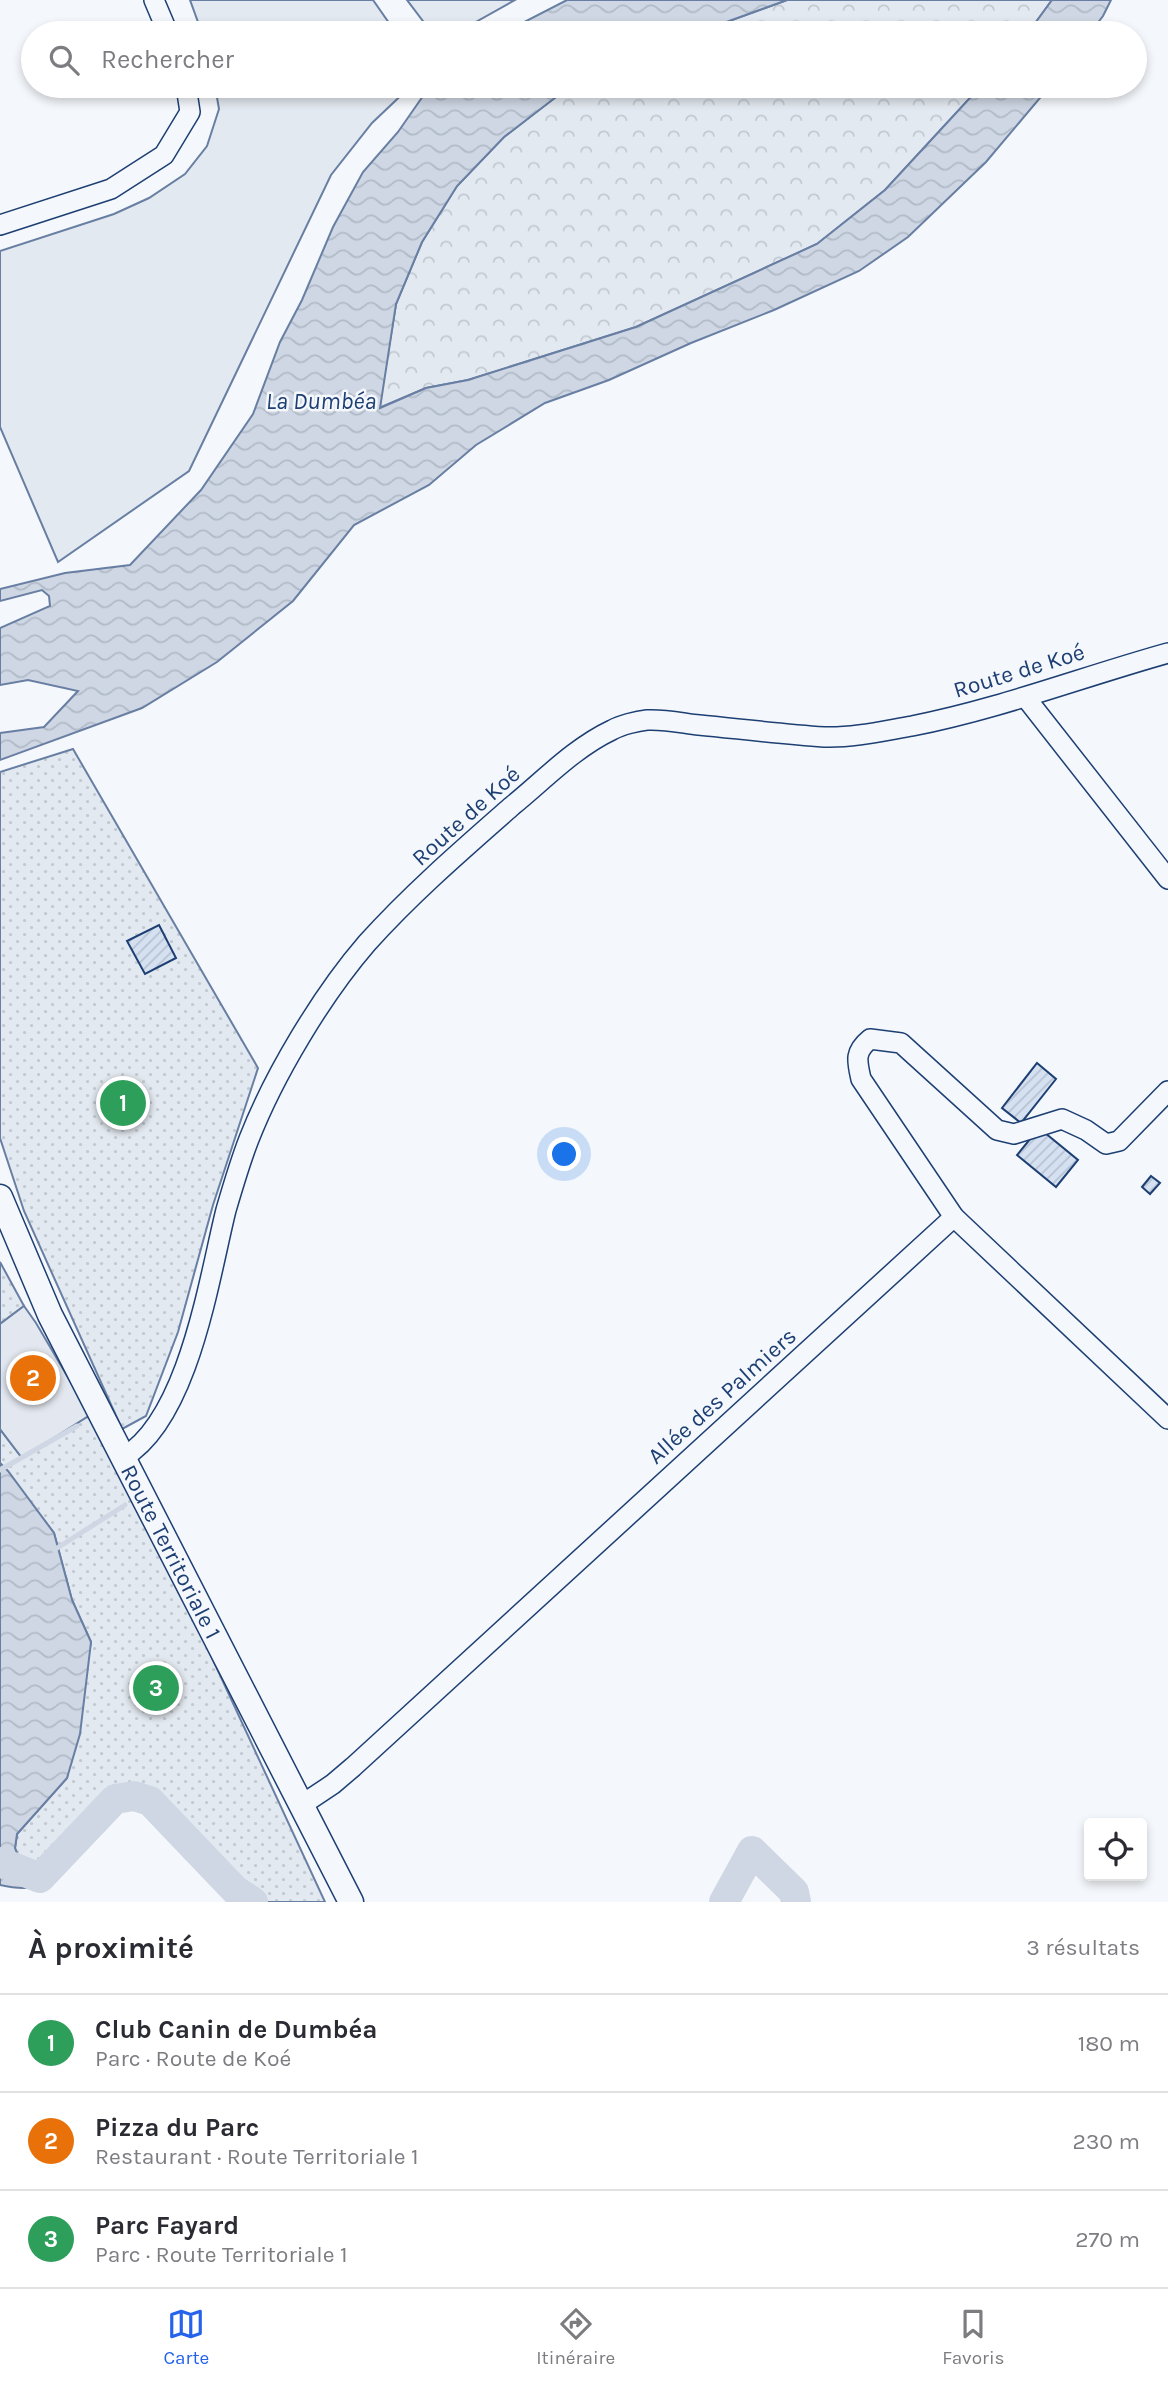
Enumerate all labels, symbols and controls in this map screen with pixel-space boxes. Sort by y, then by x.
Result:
search box [21,21,1147,98]
icon: search [45,41,83,79]
text: Rechercher [101,44,234,75]
water label: La Dumbéa [266,387,376,415]
street label: Route de Koé [950,638,1088,704]
street label: Route de Koé [407,761,525,871]
pin: 1 [100,1077,146,1129]
your location [547,1137,581,1171]
street label: Allée des Palmiers [642,1322,802,1470]
pin: 2 [10,1352,56,1404]
street label: Route Territoriale 1 [115,1460,227,1643]
pin: 3 [133,1662,179,1714]
map controls [1084,1818,1147,1881]
button: locate [1084,1818,1147,1881]
text: À proximité [28,1930,194,1966]
text: 3 résultats [1026,1934,1140,1961]
text: Club Canin de Dumbéa [95,2014,378,2045]
text: 1 [47,2030,55,2057]
text: 180 m [1078,2030,1140,2057]
text: Parc · Route de Koé [95,2045,291,2072]
text: Pizza du Parc [95,2112,259,2143]
text: 2 [44,2128,58,2155]
text: 230 m [1072,2128,1140,2155]
text: Restaurant · Route Territoriale 1 [95,2143,419,2170]
text: Parc Fayard [95,2210,239,2241]
text: 3 [44,2226,58,2253]
text: 270 m [1075,2226,1140,2253]
text: Parc · Route Territoriale 1 [95,2241,348,2268]
tab: Carte [163,2305,209,2369]
tab: Itinéraire [536,2305,615,2369]
tab: Favoris [942,2305,1005,2369]

